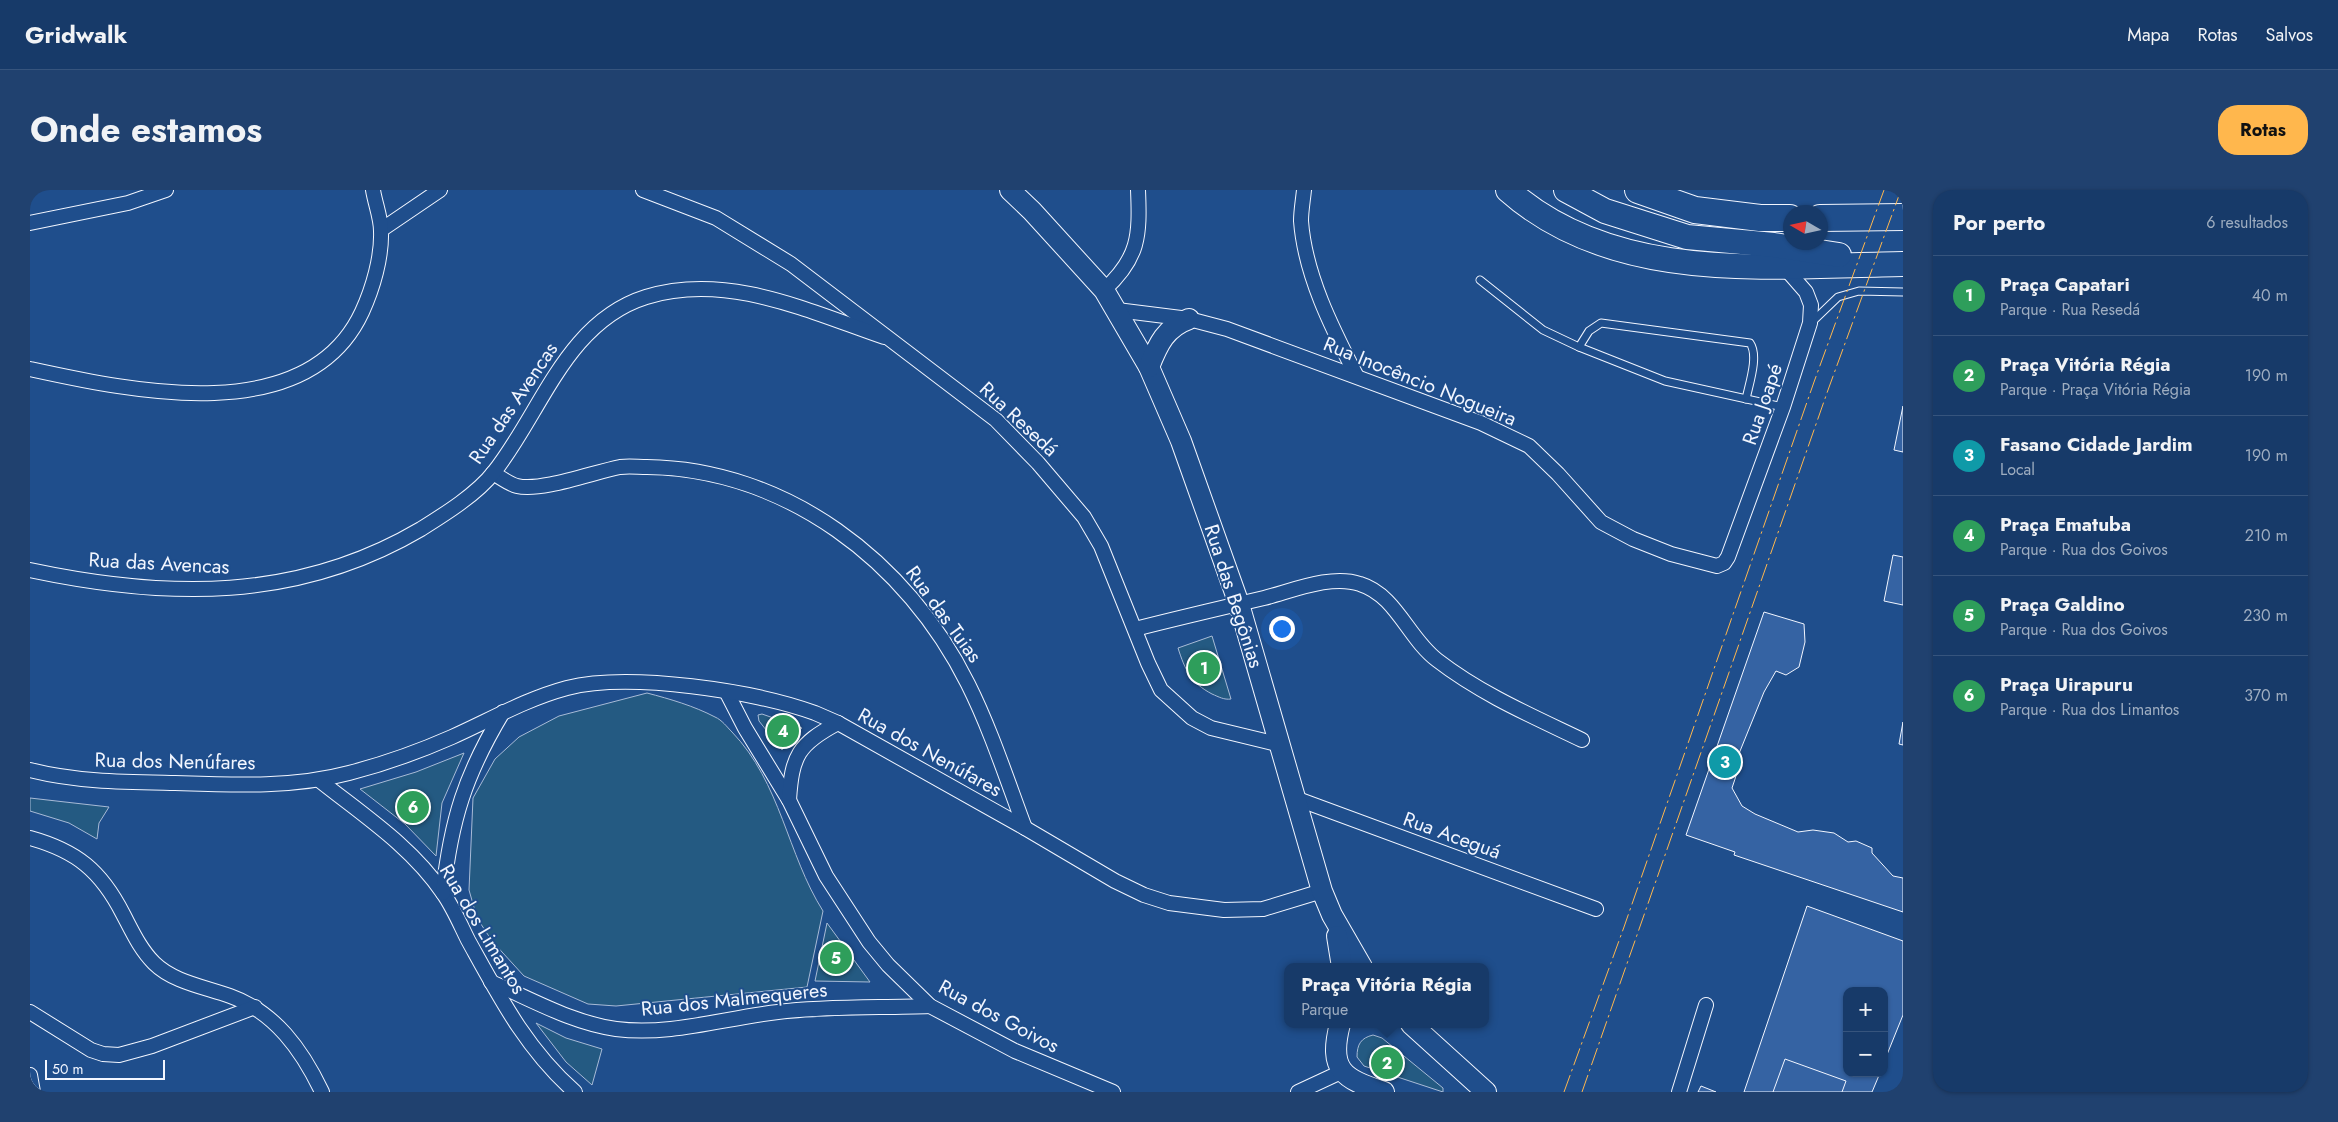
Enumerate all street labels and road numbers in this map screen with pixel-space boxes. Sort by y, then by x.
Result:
street label: Rua Inocêncio Nogueira [1319,329,1521,433]
street label: Rua das Avencas [462,337,565,470]
street label: Rua Joapé [1735,360,1790,449]
street label: Rua Resedá [973,375,1064,463]
street label: Rua das Begônias [1197,521,1270,672]
street label: Rua das Avencas [88,545,230,582]
street label: Rua das Tuias [899,560,989,669]
street label: Rua dos Nenúfares [852,701,1007,804]
street label: Rua dos Nenúfares [94,746,256,777]
street label: Rua Aceguá [1399,804,1505,867]
street label: Rua dos Limantos [432,859,533,1000]
street label: Rua dos Goivos [933,972,1064,1060]
street label: Rua dos Malmequeres [639,975,829,1024]

